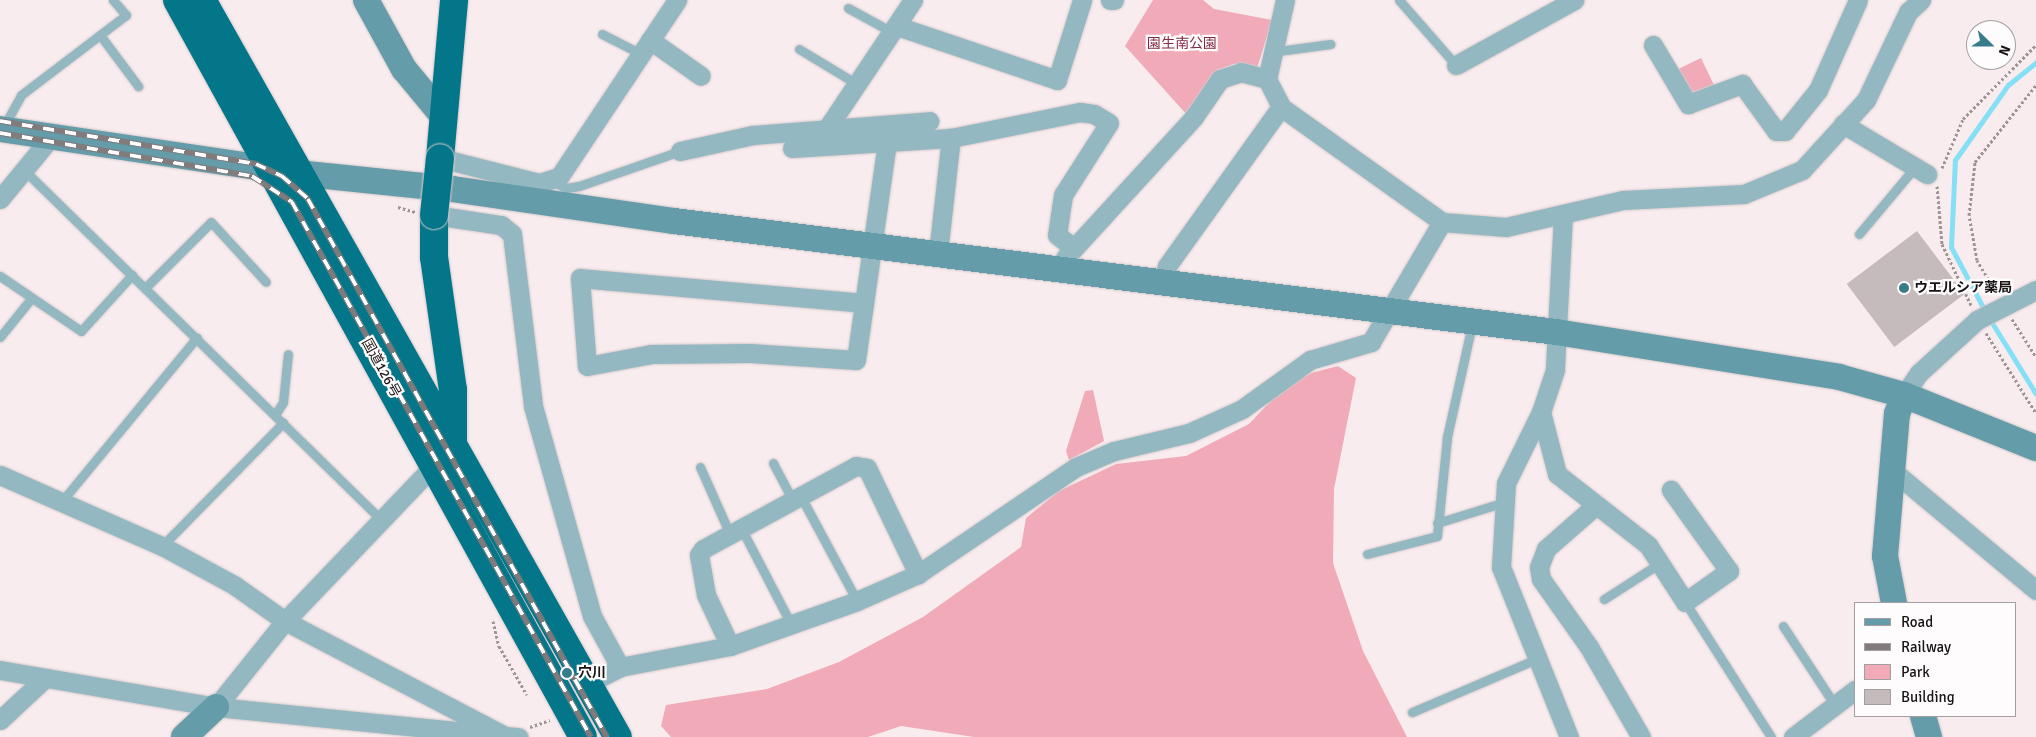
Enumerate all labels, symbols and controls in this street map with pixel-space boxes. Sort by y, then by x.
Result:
north arrow [1966,20,2016,70]
park label: 園生南公園 [1147,36,1217,52]
text: N [1995,43,2014,58]
place label: ウエルシア薬局 [1914,280,2012,296]
marker: ウエルシア薬局 [1898,282,1910,294]
street label: 国道126号 [358,336,404,400]
legend [1854,602,2016,717]
text: Road [1901,613,1933,631]
text: Railway [1901,638,1951,656]
text: Park [1901,663,1930,681]
place label: 穴川 [578,665,606,681]
marker: 穴川 [560,666,574,680]
text: Building [1901,688,1955,706]

